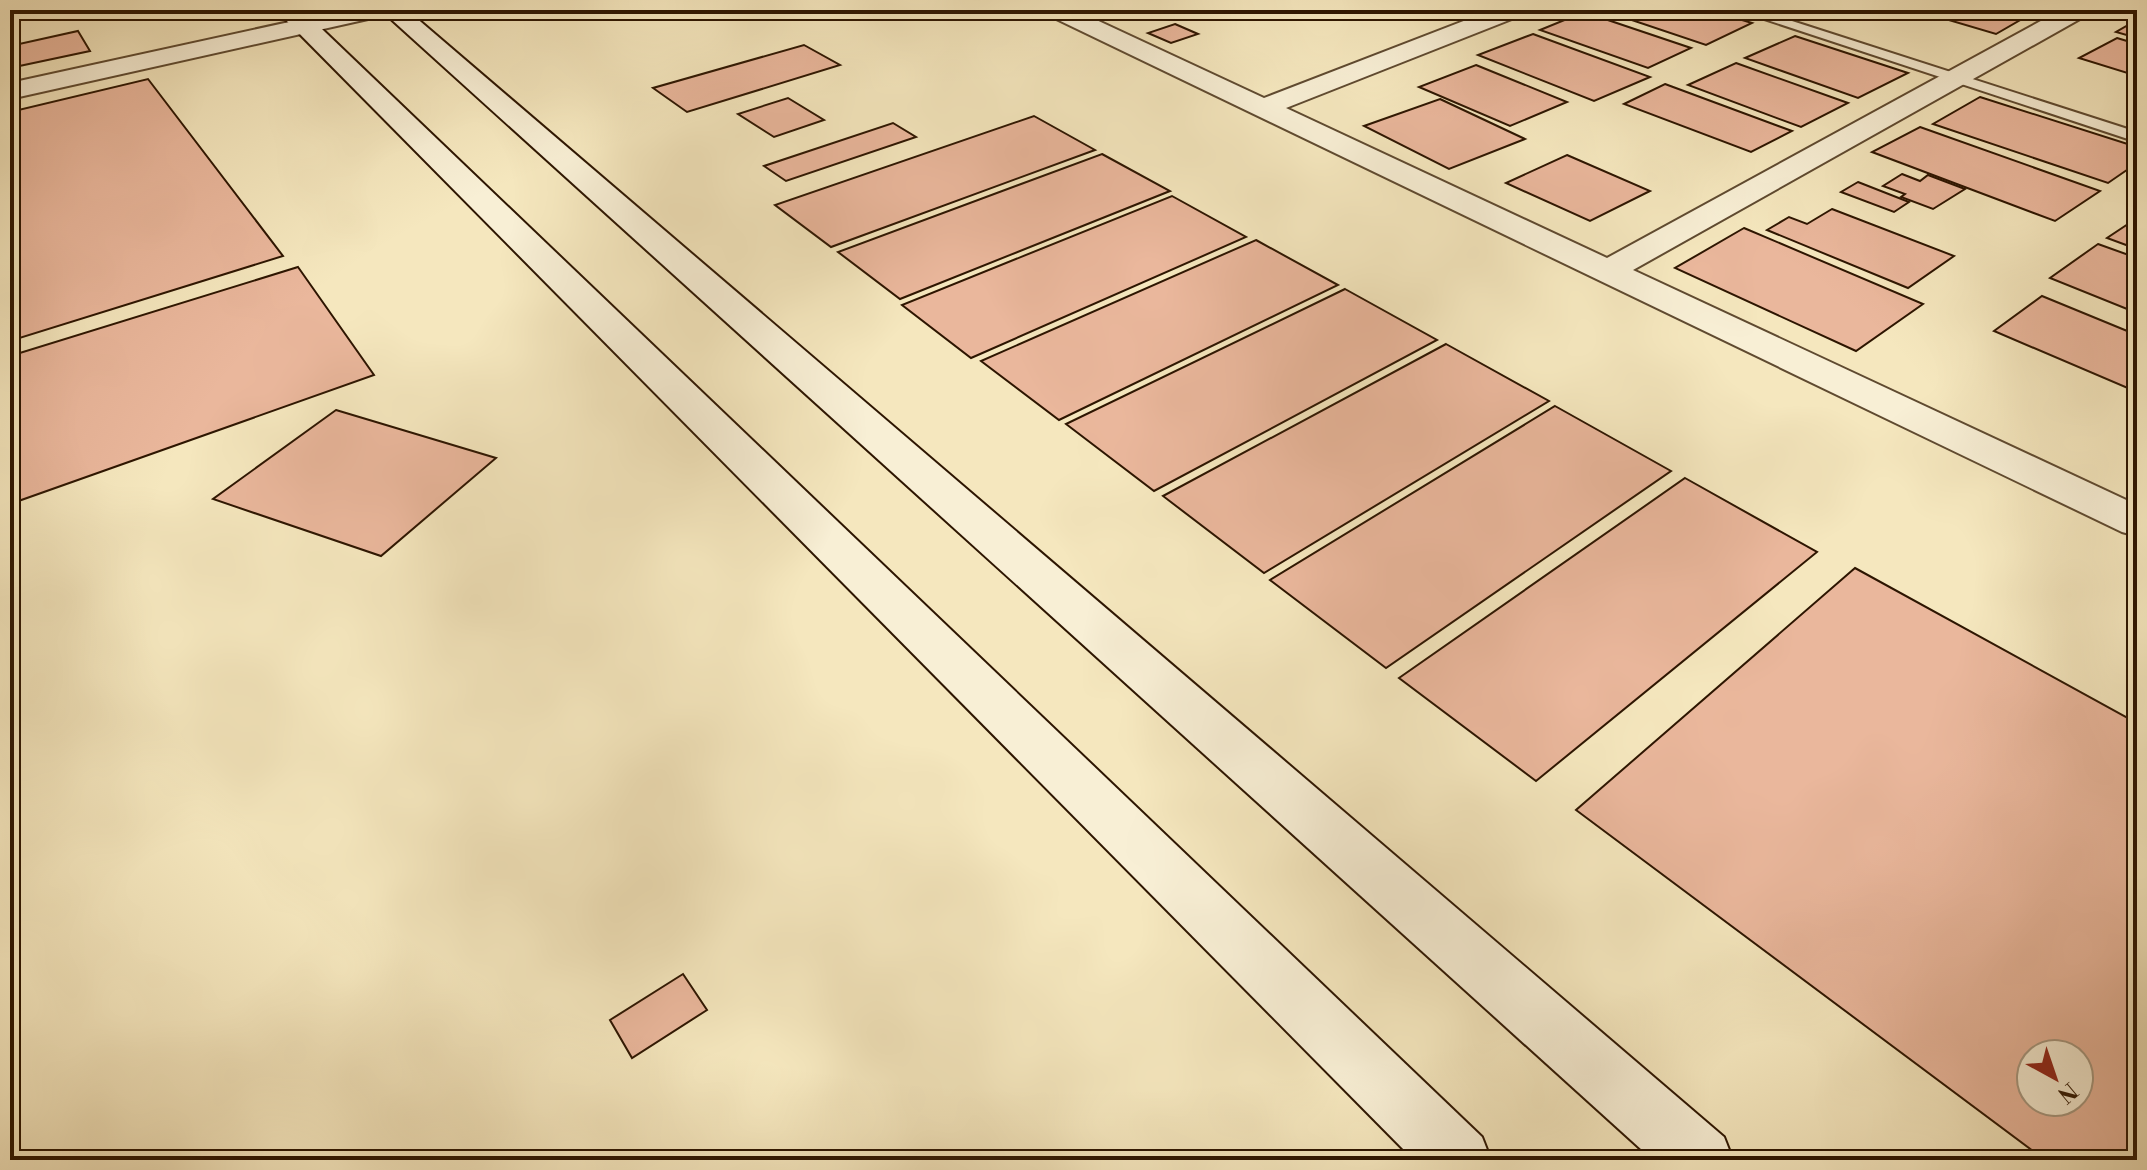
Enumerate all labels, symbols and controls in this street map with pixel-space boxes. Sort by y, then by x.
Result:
north arrow [2015,1038,2095,1118]
text: N [2051,1076,2082,1108]

